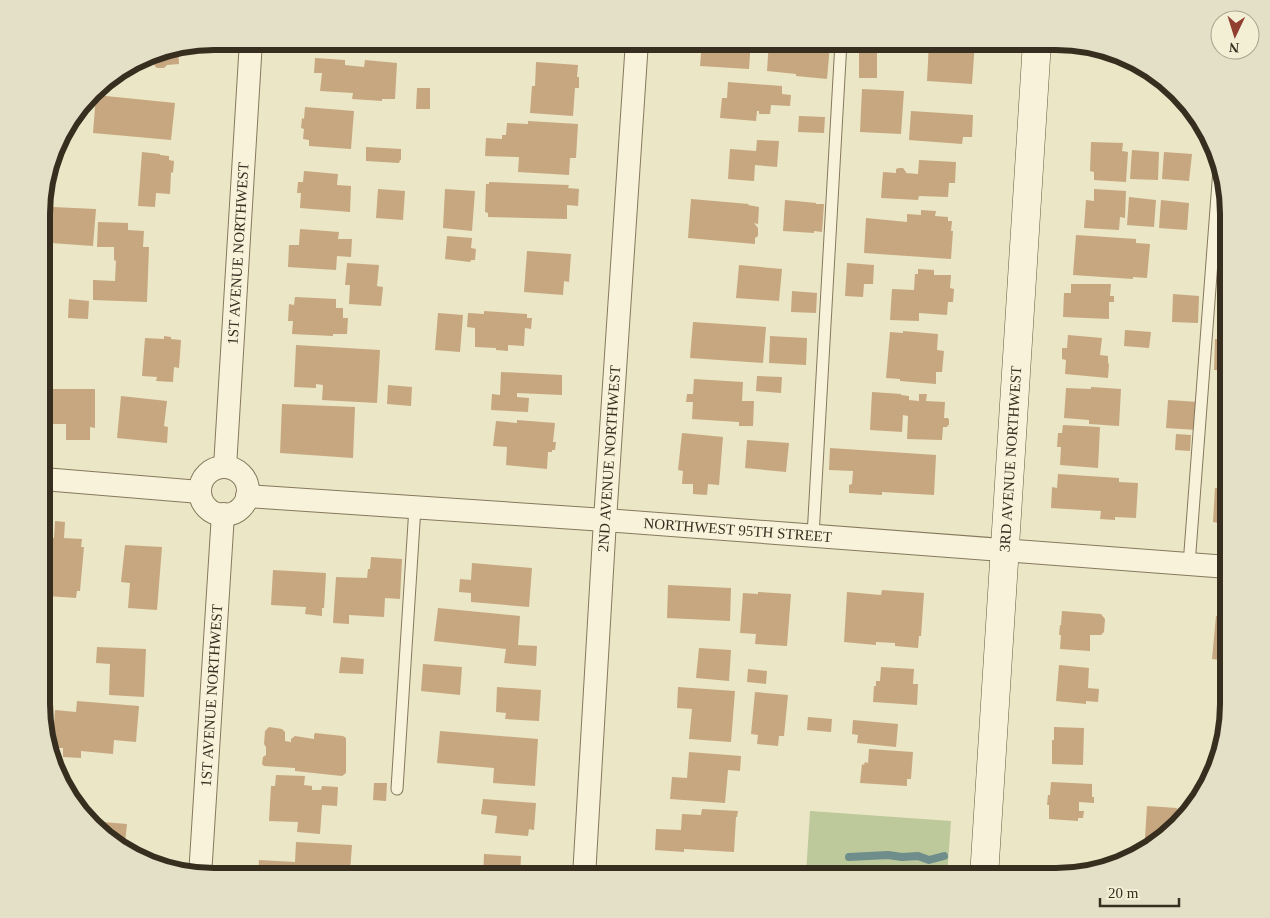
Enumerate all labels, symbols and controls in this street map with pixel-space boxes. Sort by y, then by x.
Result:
north arrow [1210,10,1260,60]
text: N [1229,40,1240,55]
street label: 1ST AVENUE NORTHWEST [224,162,252,345]
street label: 2ND AVENUE NORTHWEST [595,365,623,553]
street label: 3RD AVENUE NORTHWEST [997,365,1024,552]
street label: NORTHWEST 95TH STREET [643,515,833,545]
street label: 1ST AVENUE NORTHWEST [198,604,225,787]
scale bar [1100,876,1179,908]
text: 20 m [1108,885,1139,901]

